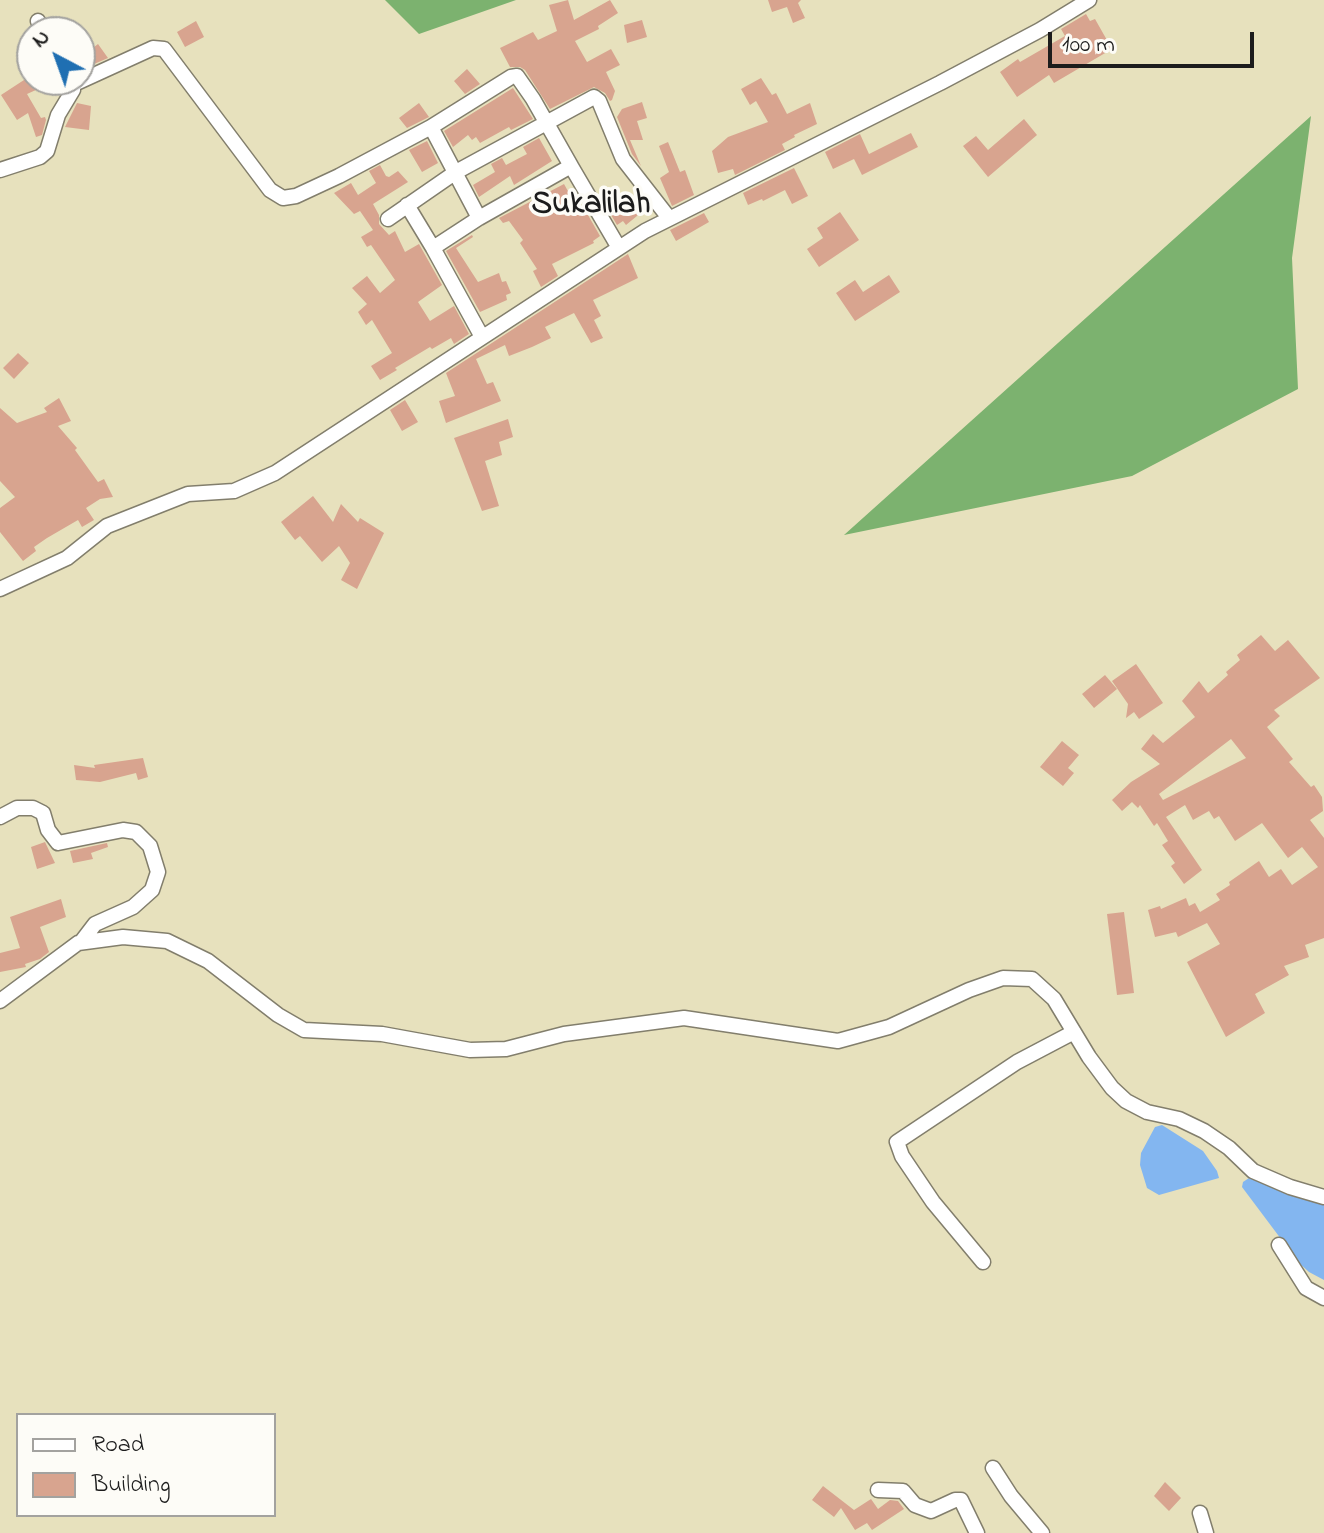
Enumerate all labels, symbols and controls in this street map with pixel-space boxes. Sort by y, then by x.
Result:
north arrow [16,16,96,96]
scale bar [1052,16,1258,66]
text: N [25,22,58,56]
text: 100 m [1062,28,1115,63]
district label: Sukalilah [531,188,651,226]
legend [16,1413,276,1517]
text: Road [92,1428,144,1463]
text: Building [92,1468,171,1503]

